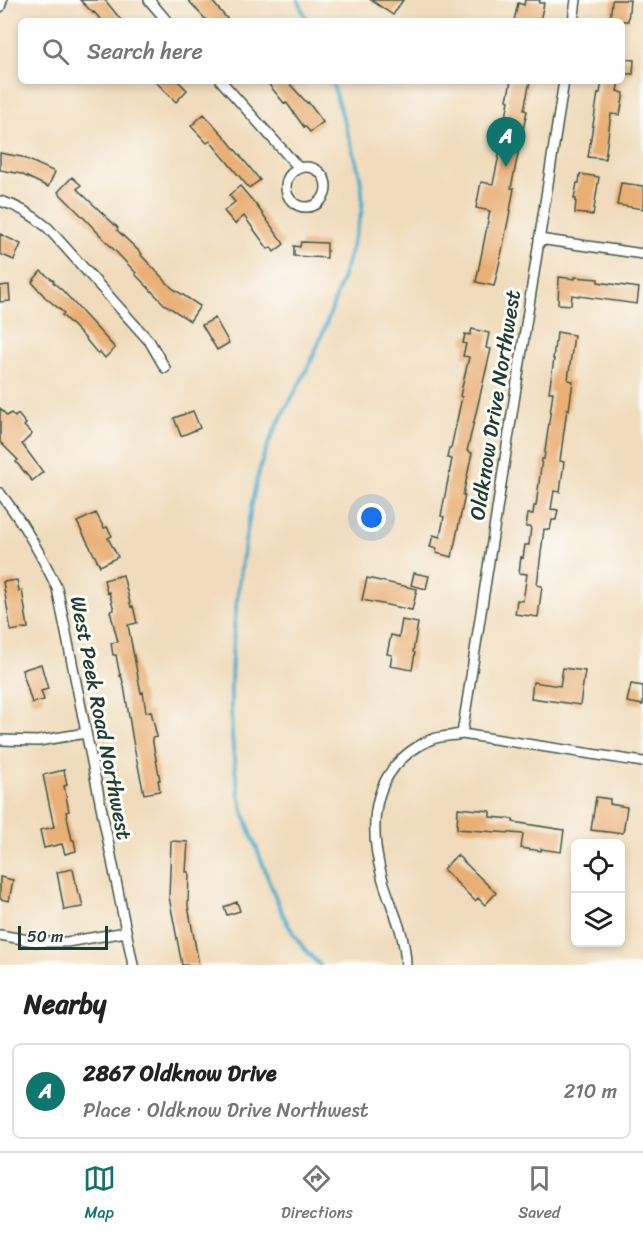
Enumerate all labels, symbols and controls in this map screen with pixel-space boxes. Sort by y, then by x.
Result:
search box [18,18,625,84]
text: Search here [87,32,203,71]
icon: search [39,35,72,68]
pin: A [486,118,526,167]
street label: Oldknow Drive Northwest [458,287,532,523]
your location [357,503,386,532]
street label: West Peek Road Northwest [59,593,143,843]
map controls [571,839,625,947]
button: locate [571,839,625,893]
button: layers [571,893,625,947]
text: 50 m [27,922,63,951]
scale bar [18,923,108,950]
text: Nearby [24,981,106,1027]
text: 2867 Oldknow Drive [83,1054,277,1093]
text: A [39,1074,52,1109]
text: 210 m [564,1074,617,1109]
text: Place · Oldknow Drive Northwest [83,1093,369,1128]
tab: Map [83,1162,116,1227]
tab: Directions [281,1162,353,1227]
tab: Saved [518,1162,560,1227]

